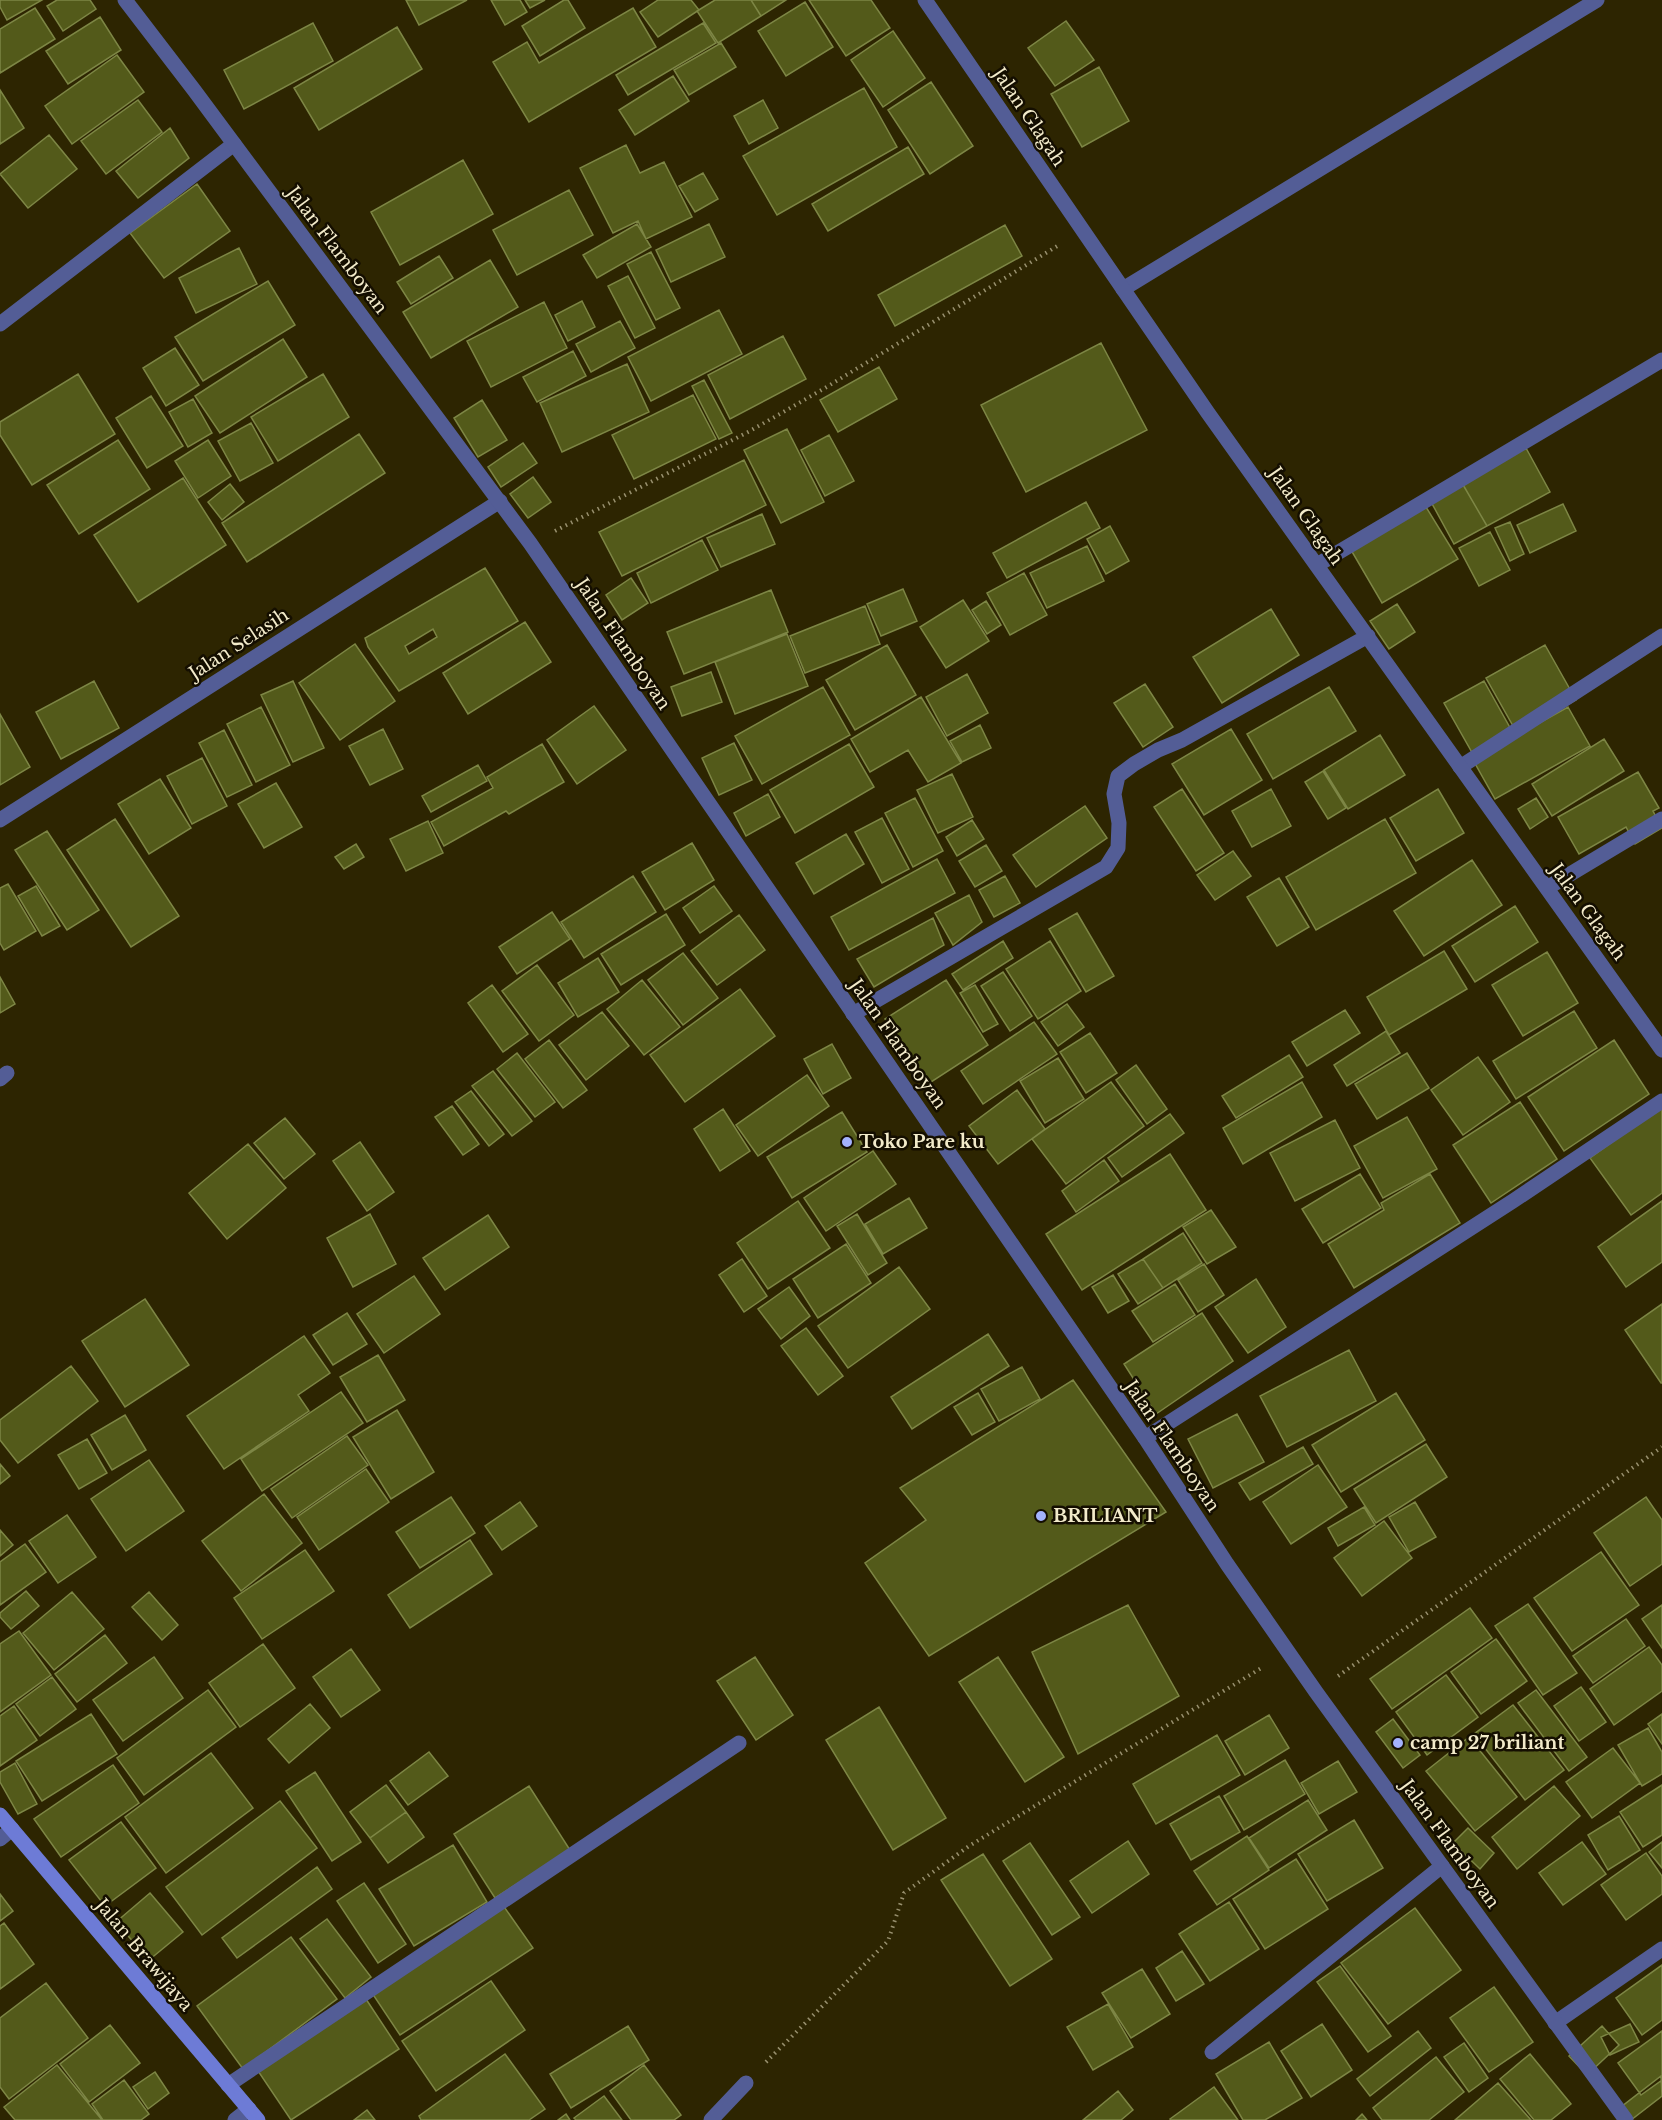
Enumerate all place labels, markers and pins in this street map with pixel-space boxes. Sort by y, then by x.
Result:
place label: Toko Pare ku [859,1131,985,1153]
marker: Toko Pare ku [840,1135,854,1149]
place label: BRILIANT [1053,1505,1158,1527]
marker: BRILIANT [1034,1509,1048,1523]
place label: camp 27 briliant [1410,1732,1564,1754]
marker: camp 27 briliant [1391,1736,1405,1750]

